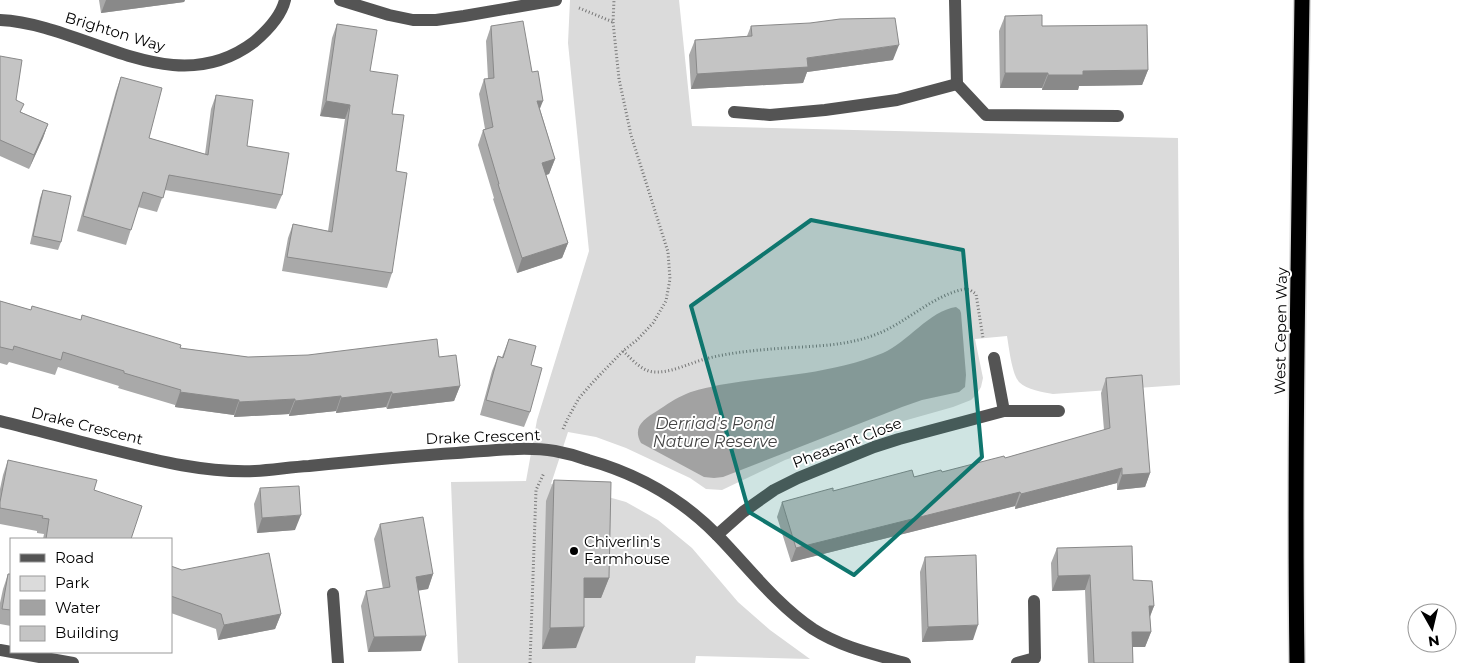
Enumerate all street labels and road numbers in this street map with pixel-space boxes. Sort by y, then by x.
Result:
street label: Brighton Way [63,7,168,56]
street label: West Cepen Way [1270,266,1291,395]
street label: Drake Crescent [29,402,145,449]
street label: Pheasant Close [790,413,904,472]
street label: Drake Crescent [425,425,541,448]

